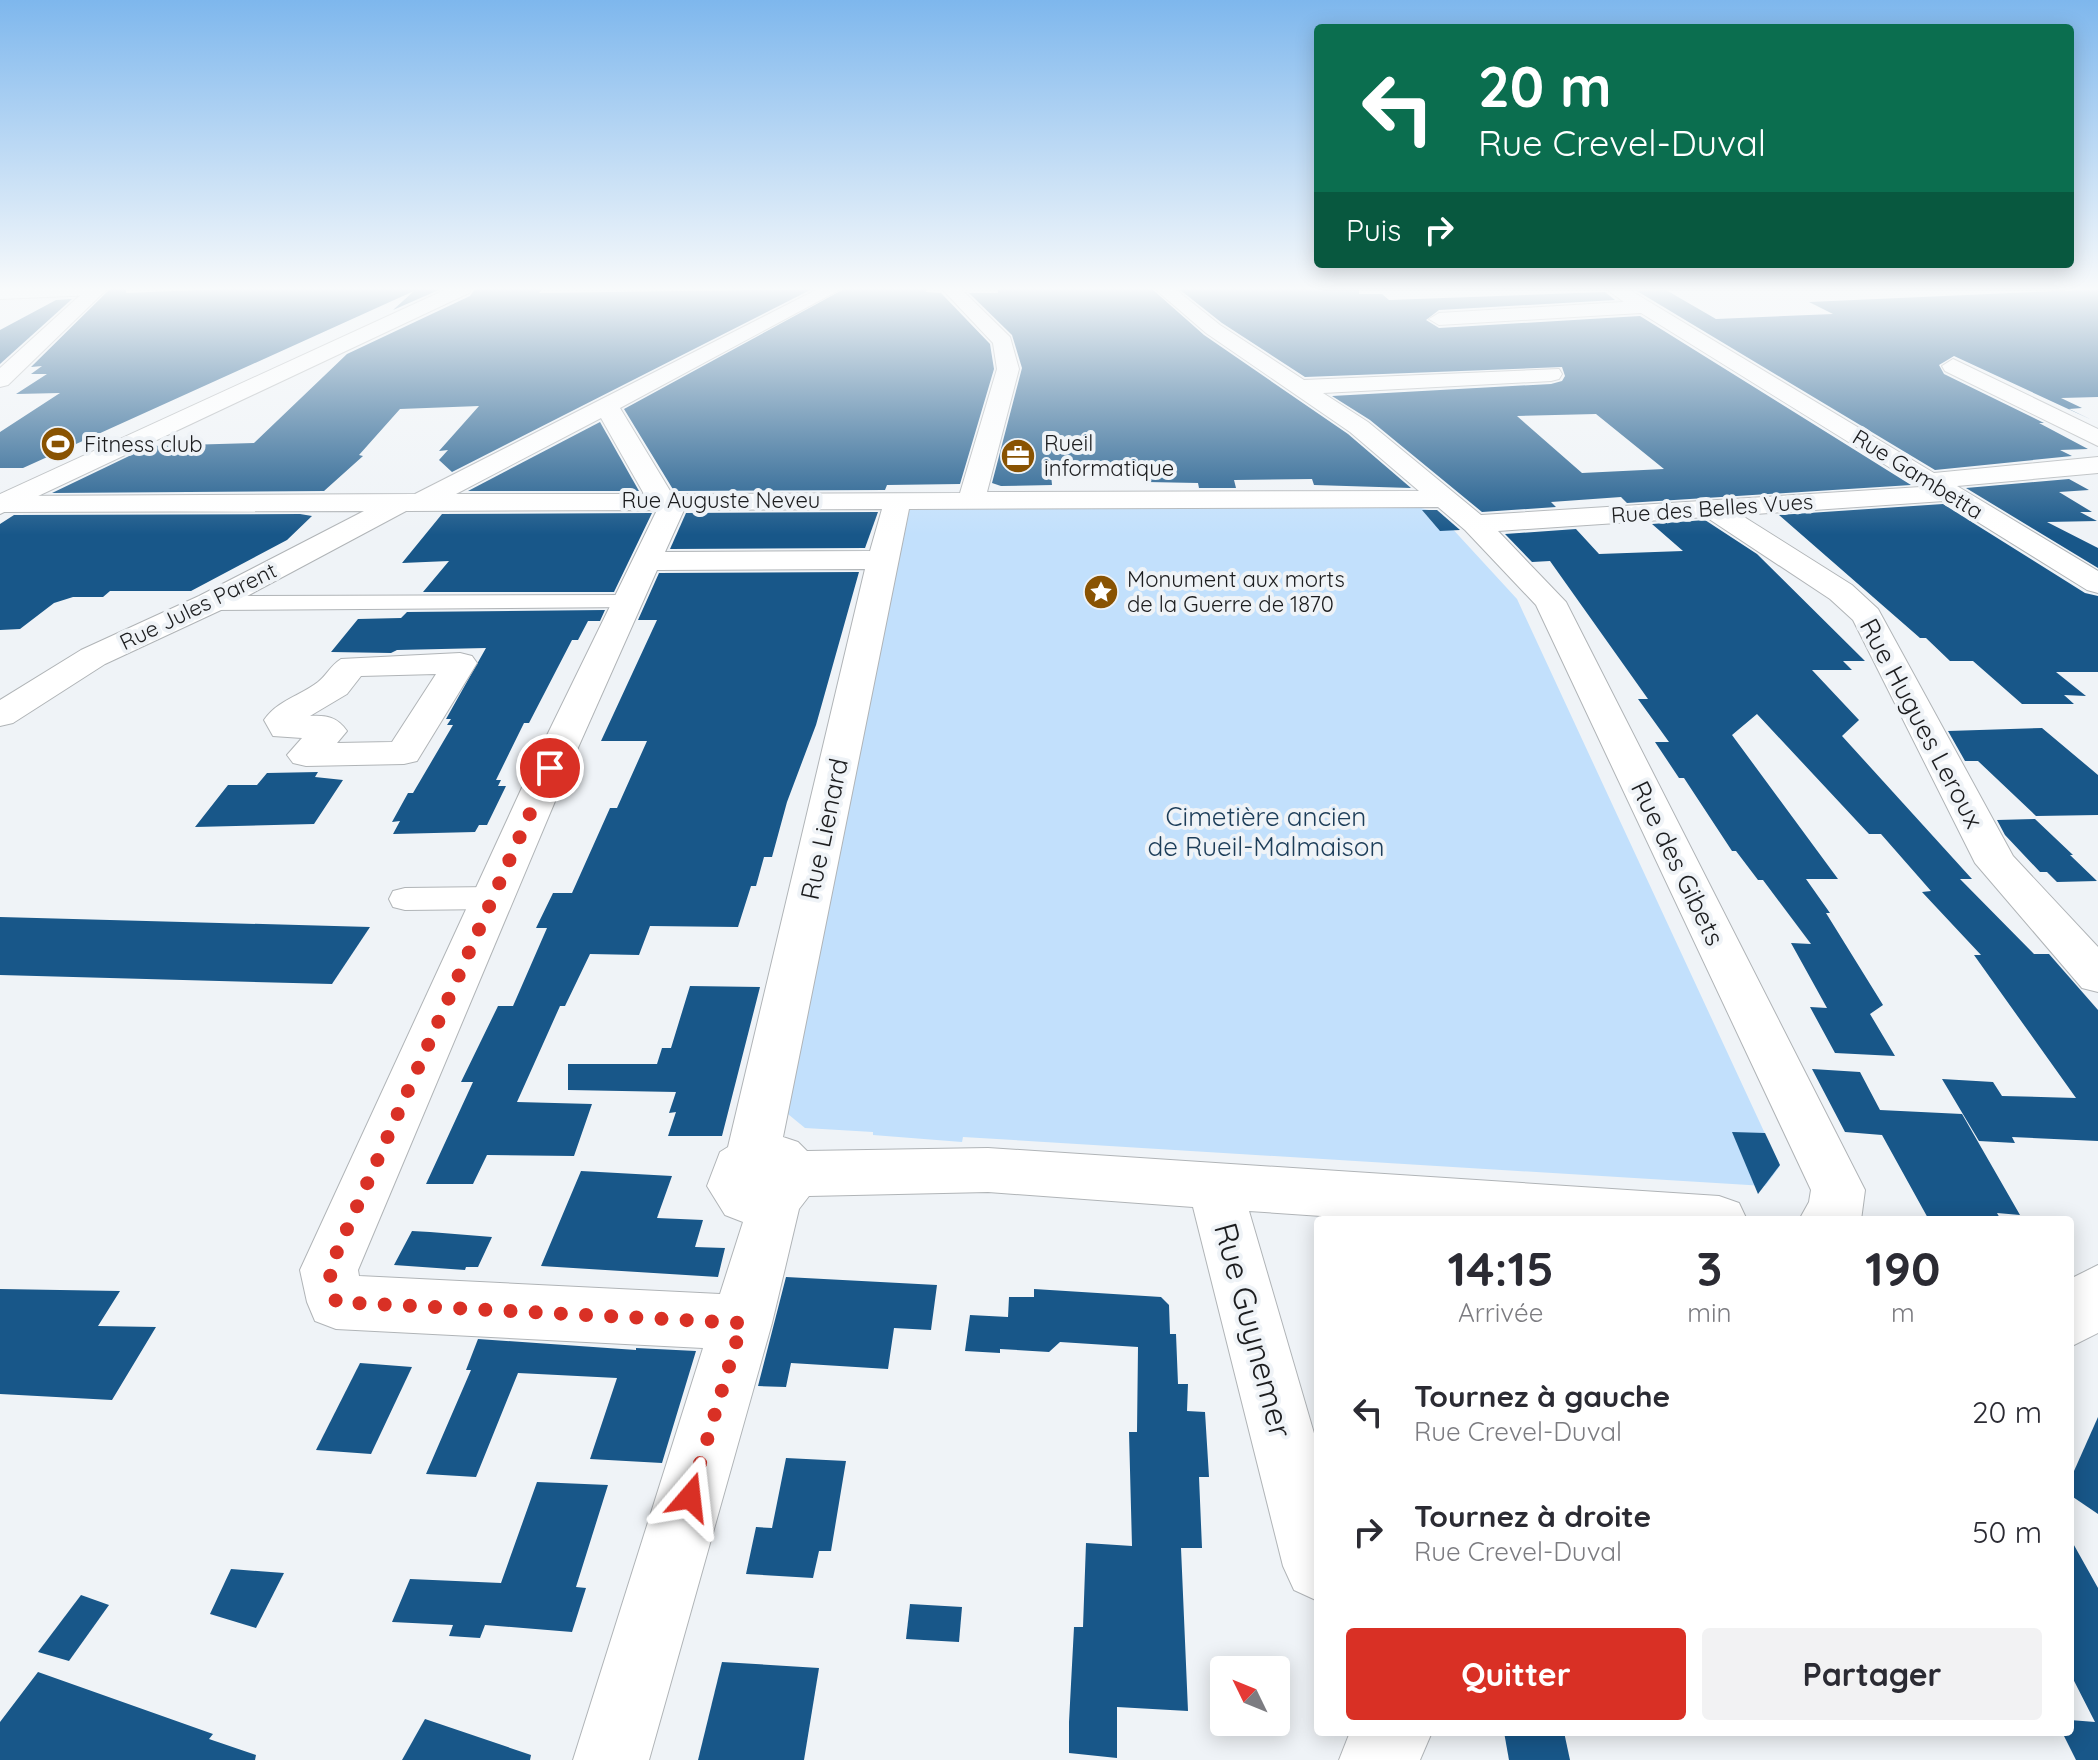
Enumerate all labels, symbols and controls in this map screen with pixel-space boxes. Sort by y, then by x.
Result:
text: 20 m [1478,51,1612,121]
icon: left [1346,56,1450,160]
text: Rue Crevel-Duval [1478,120,1766,165]
icon: right [1417,208,1461,252]
text: Puis [1346,211,1401,249]
street label: Rue Gambetta [1848,423,1988,525]
sports icon: Fitness club [39,425,77,463]
place label: Rueil informatique [1044,429,1174,482]
place label: Fitness club [84,430,203,458]
office icon: Rueil informatique [999,437,1037,475]
street label: Rue Auguste Neveu [622,486,820,514]
street label: Rue des Belles Vues [1610,487,1814,529]
street label: Rue Jules Parent [115,556,281,656]
place label: Monument aux morts de la Guerre de 1870 [1127,565,1345,618]
place icon: Monument aux morts de la Guerre de 1870 [1082,573,1120,611]
street label: Rue Hugues Leroux [1853,612,1991,834]
pin [516,734,584,802]
icon: arrive [528,746,572,790]
street label: Rue Lienard [793,755,855,903]
street label: Rue des Gibets [1624,775,1732,951]
park label: Cimetière ancien de Rueil-Malmaison [1147,800,1385,863]
street label: Rue Guynemer [1206,1218,1302,1442]
text: 14:15 [1447,1238,1554,1298]
text: 3 [1697,1238,1722,1298]
text: 190 [1865,1238,1941,1298]
text: Arrivée [1458,1296,1543,1329]
text: min [1687,1296,1732,1329]
text: m [1891,1296,1915,1329]
text: Tournez à gauche [1414,1377,1670,1415]
icon: left [1346,1390,1390,1434]
text: 20 m [1972,1393,2042,1431]
text: Rue Crevel-Duval [1414,1415,1622,1448]
position arrow [648,1455,732,1539]
text: Tournez à droite [1414,1497,1651,1535]
icon: right [1346,1510,1390,1554]
text: 50 m [1972,1513,2042,1551]
text: Rue Crevel-Duval [1414,1535,1622,1568]
button: Quitter [1346,1628,1686,1720]
button: Partager [1702,1628,2042,1720]
north arrow [1210,1656,1290,1736]
map controls [1210,1656,1290,1736]

